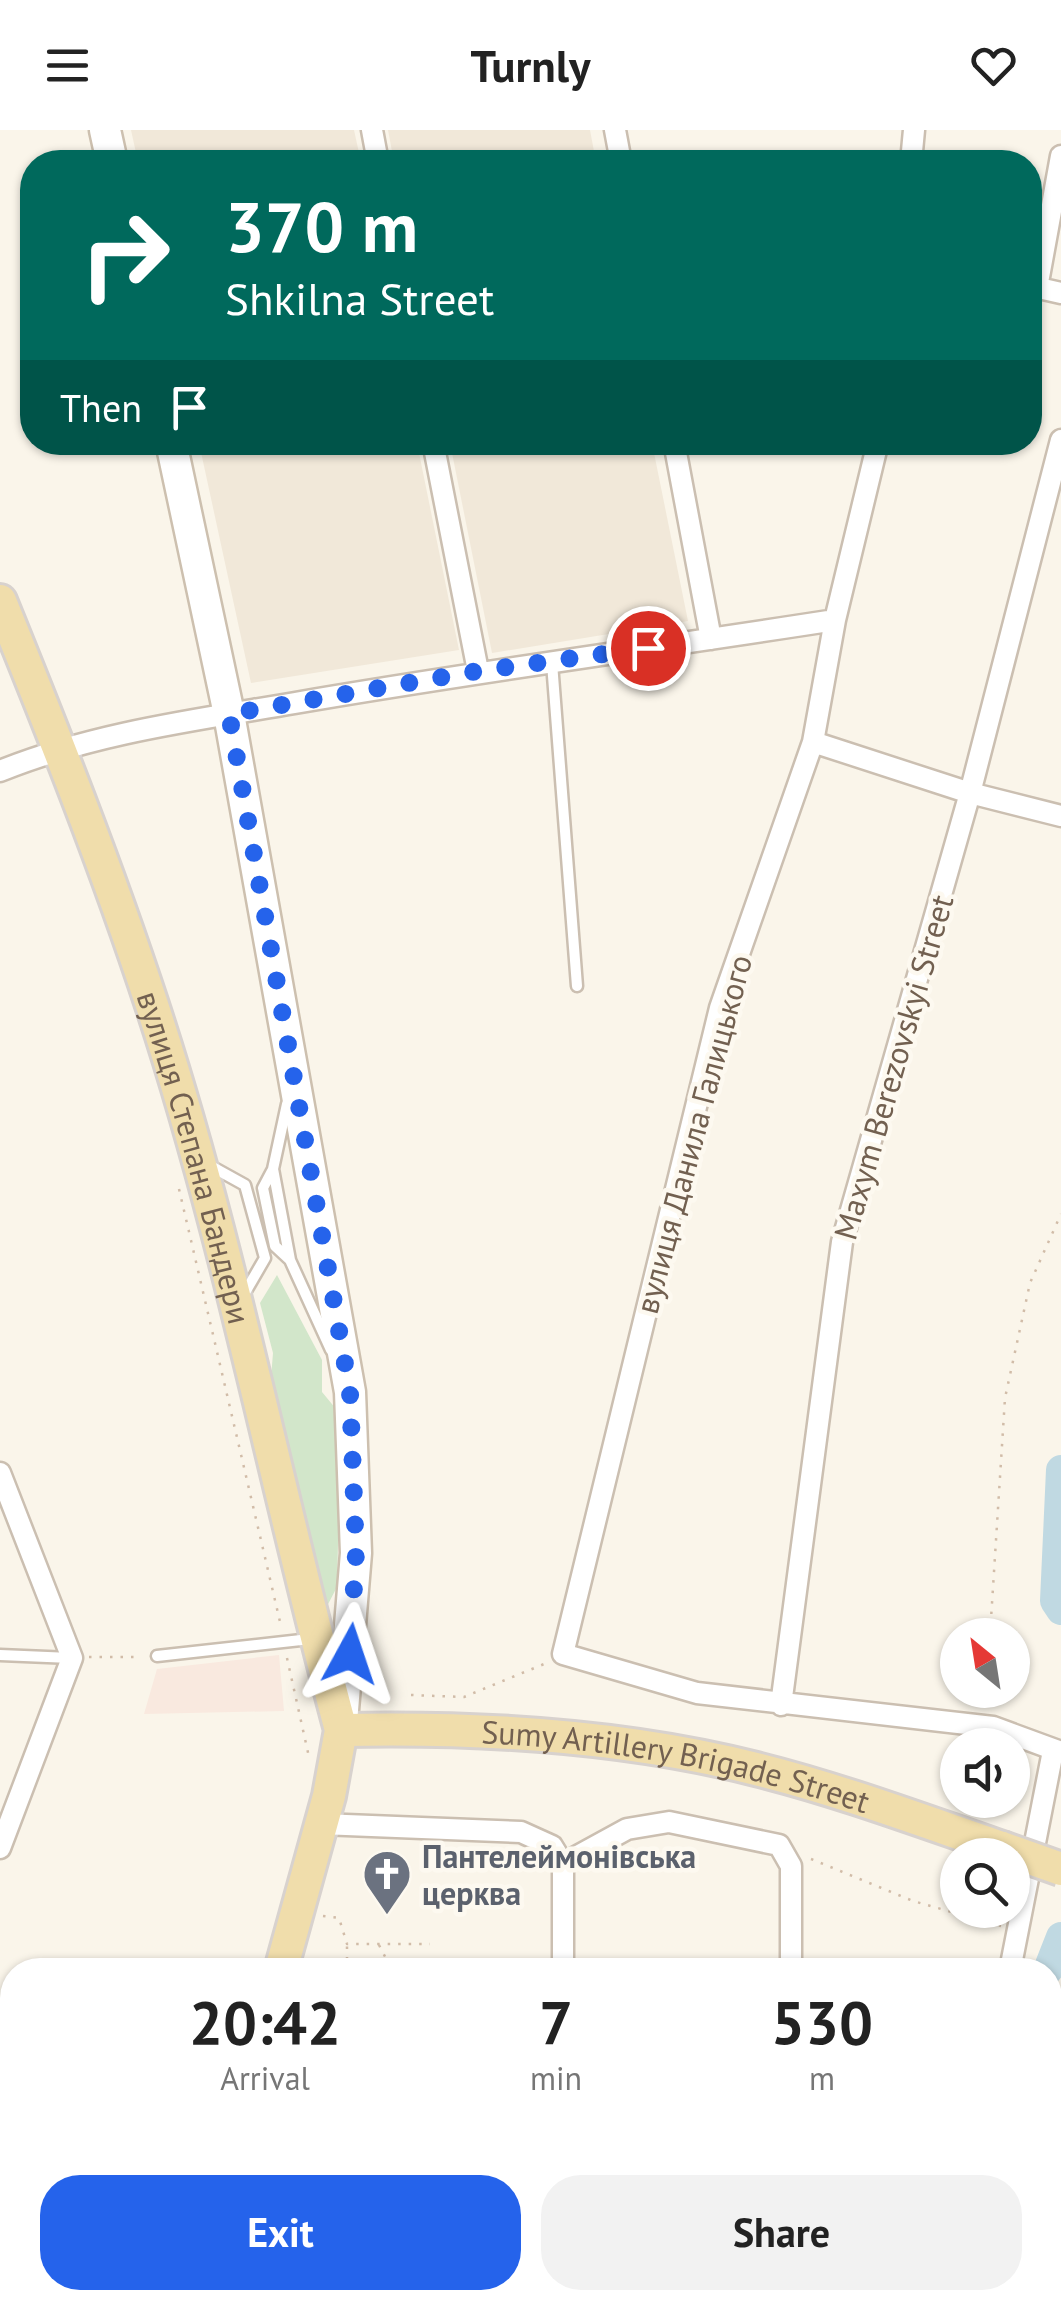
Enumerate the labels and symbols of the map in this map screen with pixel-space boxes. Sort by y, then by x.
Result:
pin [606,606,691,691]
street label: Maxym Berezovskyi Street [824,890,962,1244]
street label: вулиця Данила Галицького [625,950,761,1318]
street label: вулиця Степана Бандери [128,985,261,1328]
position arrow [298,1602,402,1706]
north arrow [940,1618,1030,1708]
street label: Sumy Artillery Brigade Street [481,1710,875,1822]
place label: Пантелеймонівська церква [422,1835,696,1914]
church icon: Пантелеймонівська церква [361,1848,413,1916]

